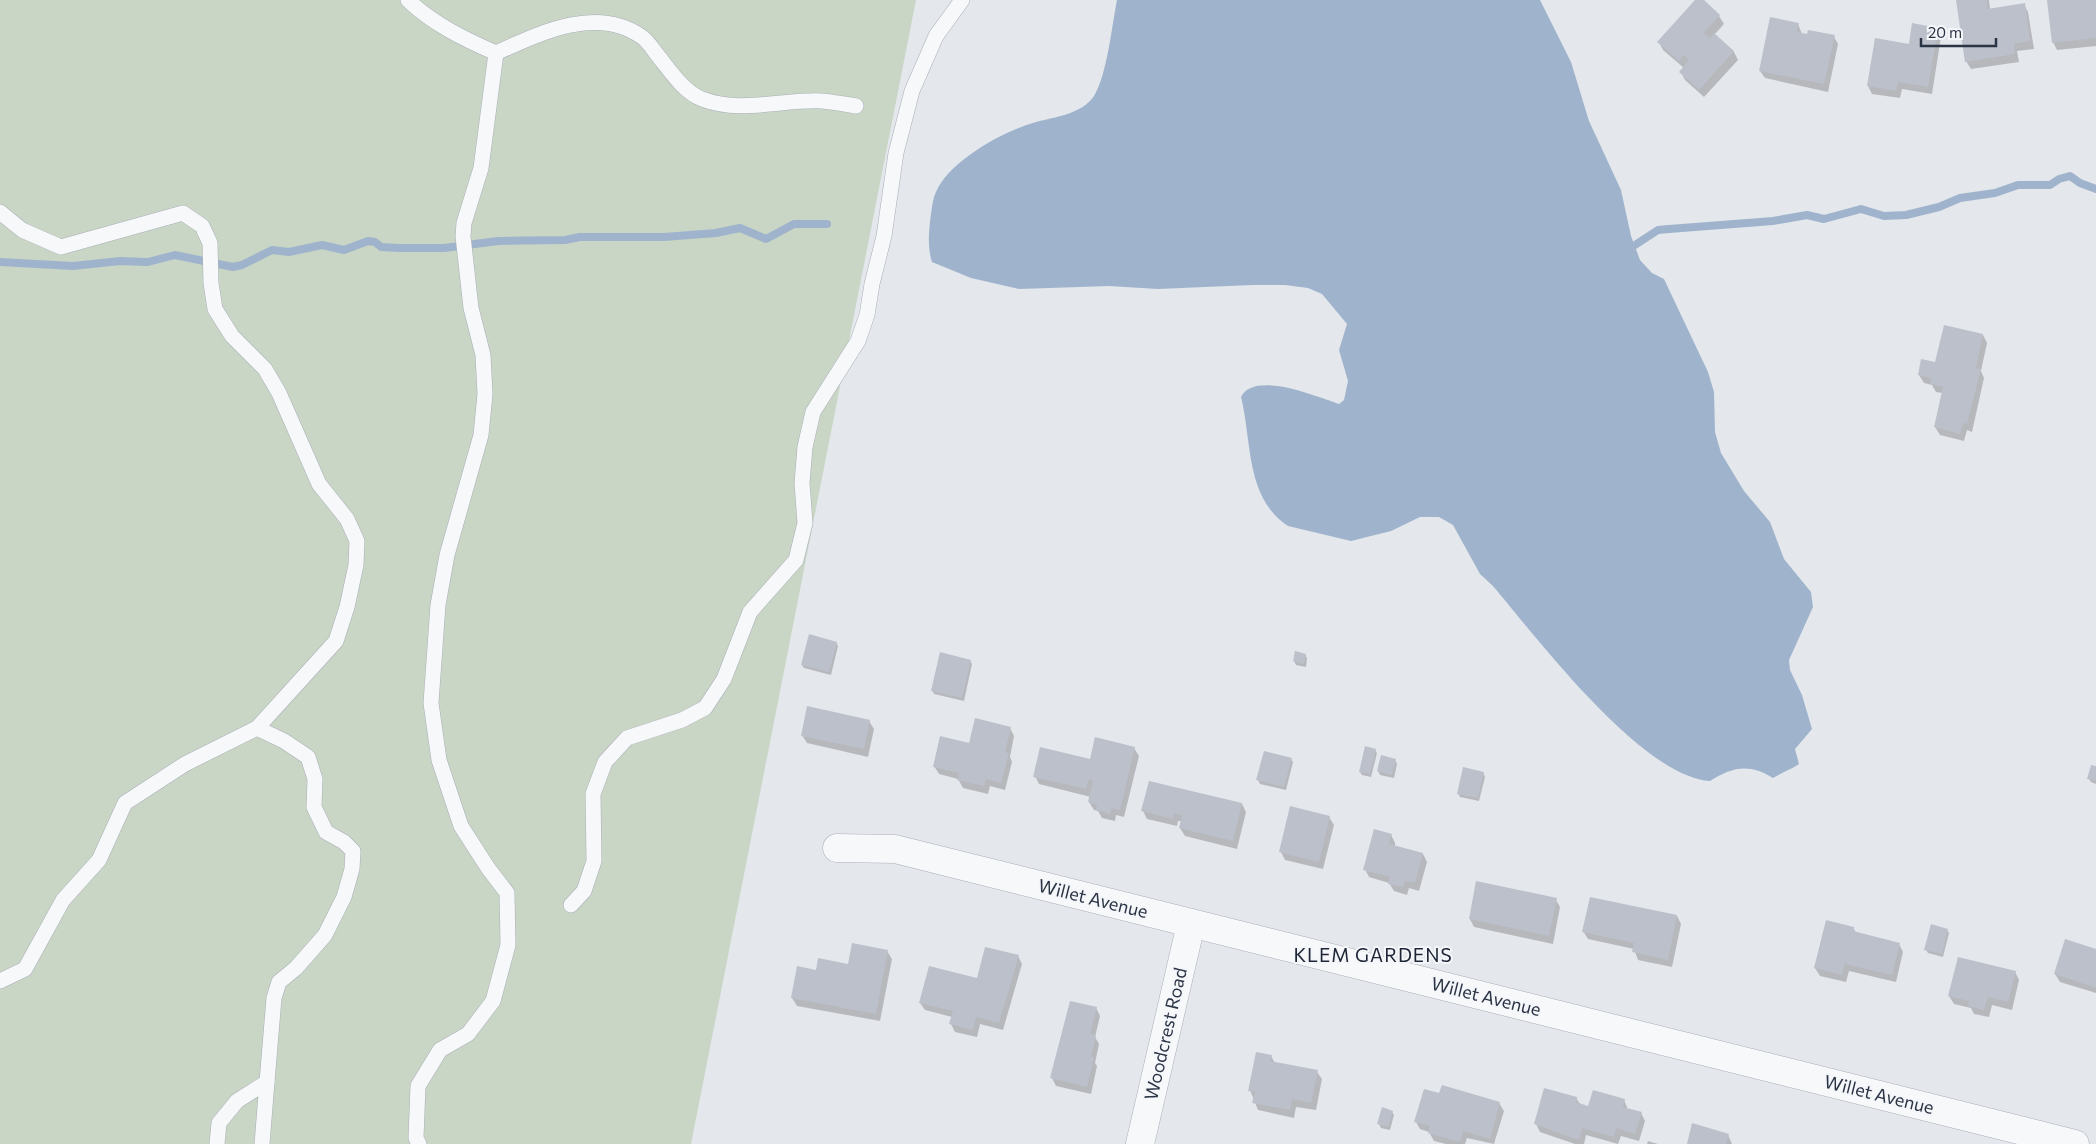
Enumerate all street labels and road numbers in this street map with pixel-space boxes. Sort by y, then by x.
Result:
street label: Willet Avenue [1036,874,1150,922]
street label: Woodcrest Road [1139,965,1191,1102]
street label: Willet Avenue [1429,972,1543,1020]
street label: Willet Avenue [1822,1070,1936,1118]

